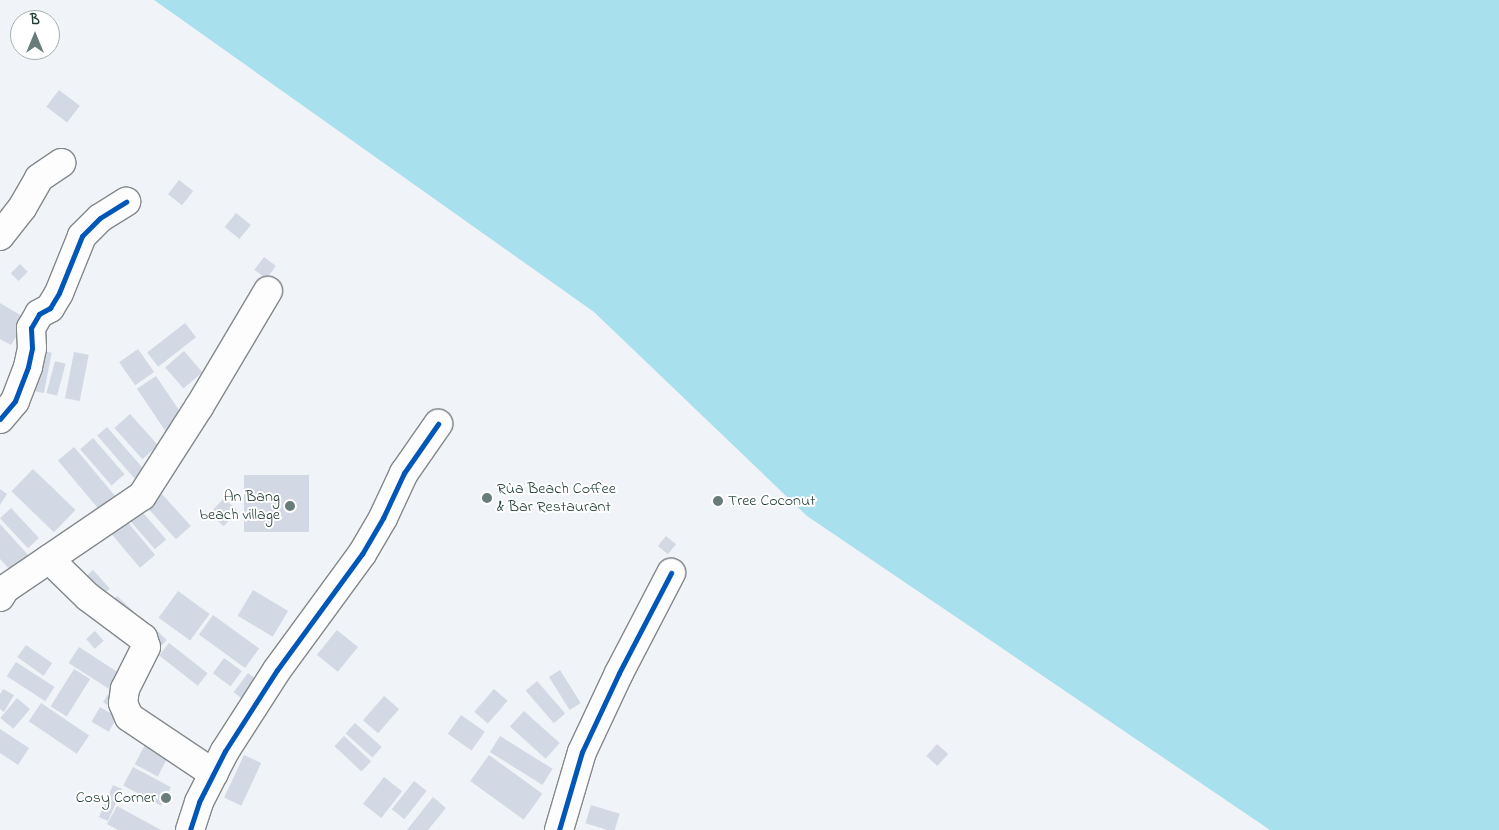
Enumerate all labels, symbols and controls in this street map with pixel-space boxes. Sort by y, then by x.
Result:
north arrow [10,10,60,60]
text: B [30,10,40,31]
place label: Rùa Beach Coffee & Bar Restaurant [497,479,616,517]
place label: An Bang beach village [200,487,280,525]
place label: Tree Coconut [728,491,815,511]
marker: Rùa Beach Coffee & Bar Restaurant [481,492,493,504]
marker: Tree Coconut [712,495,724,507]
marker: An Bang beach village [284,500,296,512]
place label: Cosy Corner [76,788,156,808]
marker: Cosy Corner [160,792,172,804]

